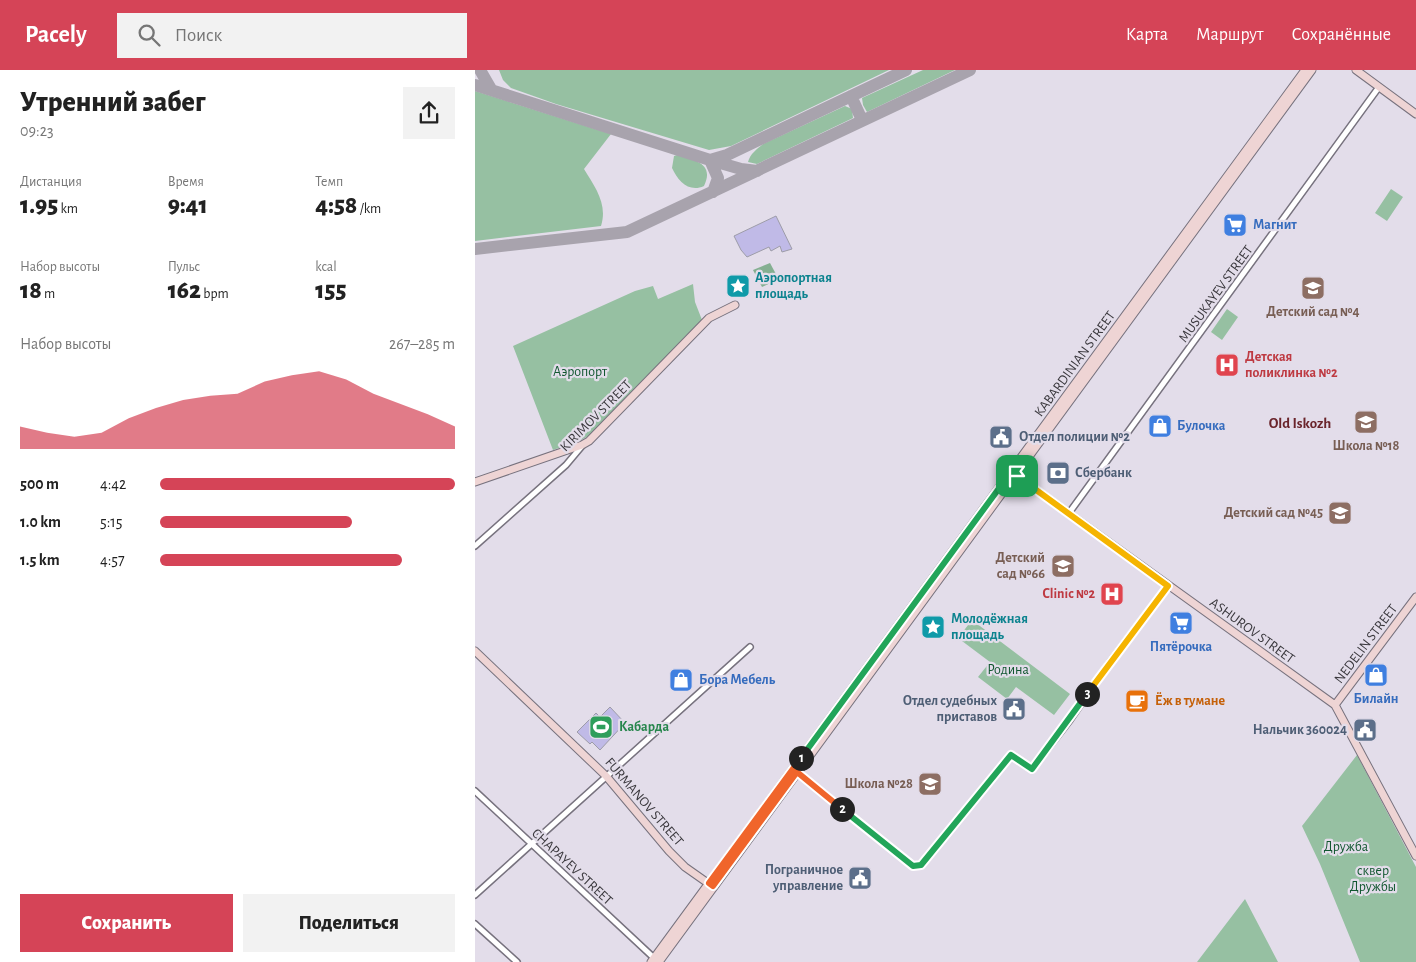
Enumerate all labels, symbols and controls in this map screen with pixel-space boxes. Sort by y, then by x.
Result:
search box [117,13,467,58]
icon: search [135,21,163,49]
text: Pacely [25,23,87,47]
text: Поиск [175,26,222,45]
text: Карта [1126,26,1168,44]
text: Маршрут [1196,26,1264,44]
text: Сохранённые [1292,26,1391,44]
button: share [403,87,455,139]
text: Утренний забег [20,89,205,117]
text: 09:23 [20,123,54,139]
text: Дистанция [20,175,82,189]
text: Время [168,175,204,189]
text: Темп [315,175,343,189]
text: 1.95 [20,193,58,218]
text: 9:41 [168,193,208,218]
text: 4:58 [315,193,357,218]
text: km [58,202,78,216]
text: /km [357,202,381,216]
supermarket icon: Магнит [1222,212,1248,238]
place label: Магнит [1253,218,1297,232]
street label: MUSUKAYEV STREET [1176,243,1256,345]
text: Набор высоты [20,260,100,274]
text: Пульс [168,260,200,274]
text: kcal [315,260,337,274]
place label: Аэропортная площадь [755,271,832,301]
place icon: Аэропортная площадь [725,273,751,299]
school or university icon: Детский сад №4 [1300,275,1326,301]
text: 18 [20,278,42,303]
text: 162 [168,278,201,303]
text: 155 [315,278,346,303]
text: m [42,287,55,301]
text: bpm [201,287,229,301]
place label: Детский сад №4 [1266,305,1360,319]
street label: KABARDINIAN STREET [1032,309,1118,419]
text: Набор высоты [20,336,111,352]
text: 267–285 m [389,336,455,352]
place label: Детская поликлинка №2 [1245,350,1338,380]
hospital icon: Детская поликлинка №2 [1214,352,1240,378]
park label: Аэропорт [553,365,608,379]
street label: KIRIMOV STREET [558,378,634,454]
school or university icon: Школа №18 [1353,409,1379,435]
shop icon: Булочка [1147,413,1173,439]
district label: Old Iskozh [1269,416,1331,431]
place label: Булочка [1177,419,1226,433]
public building icon: Отдел полиции №2 [988,424,1014,450]
place label: Отдел полиции №2 [1019,430,1130,444]
place label: Школа №18 [1333,439,1400,453]
pin [996,455,1038,497]
bank icon: Сбербанк [1045,460,1071,486]
icon: arrive [1003,462,1031,490]
place label: Сбербанк [1075,466,1132,480]
text: 500 m [20,476,59,492]
text: 4:42 [100,476,126,492]
school or university icon: Детский сад №45 [1327,500,1353,526]
place label: Детский сад №45 [1224,506,1323,520]
text: 1.0 km [20,514,61,530]
text: 5:15 [100,514,123,530]
place label: Детский сад №66 [996,551,1045,581]
text: 1.5 km [20,552,60,568]
text: 4:57 [100,552,125,568]
school or university icon: Детский сад №66 [1050,553,1076,579]
hospital icon: Clinic №2 [1099,581,1125,607]
place label: Clinic №2 [1042,587,1095,601]
street label: ASHUROV STREET [1207,596,1297,666]
street label: NEDELIN STREET [1332,602,1400,686]
supermarket icon: Пятёрочка [1168,610,1194,636]
place label: Молодёжная площадь [951,612,1028,642]
place icon: Молодёжная площадь [920,614,946,640]
place label: Пятёрочка [1150,640,1213,654]
shop icon: Билайн [1363,662,1389,688]
park label: Родина [987,663,1029,677]
shop icon: Бора Мебель [668,667,694,693]
place label: Бора Мебель [699,673,776,687]
pin: 3 [1075,682,1099,706]
text: 3 [1084,687,1091,701]
cafe icon: Ёж в тумане [1124,688,1150,714]
place label: Ёж в тумане [1155,692,1226,708]
place label: Билайн [1354,692,1398,706]
place label: Отдел судебных приставов [903,694,997,724]
public building icon: Отдел судебных приставов [1001,696,1027,722]
sports icon: Кабарда [588,714,614,740]
public building icon: Нальчик 360024 [1352,717,1378,743]
place label: Кабарда [619,720,669,734]
place label: Нальчик 360024 [1253,723,1347,737]
pin: 1 [789,746,813,770]
text: 1 [799,751,804,765]
street label: FURMANOV STREET [602,755,686,849]
school or university icon: Школа №28 [917,771,943,797]
place label: Школа №28 [844,777,913,791]
pin: 2 [829,796,855,822]
text: 2 [839,802,846,816]
street label: CHAPAYEV STREET [529,826,615,908]
park label: Дружба [1324,840,1369,854]
place label: Пограничное управление [765,863,843,893]
park label: сквер Дружбы [1350,864,1396,894]
public building icon: Пограничное управление [847,865,873,891]
button: Сохранить [20,894,233,952]
button: Поделиться [243,894,455,952]

